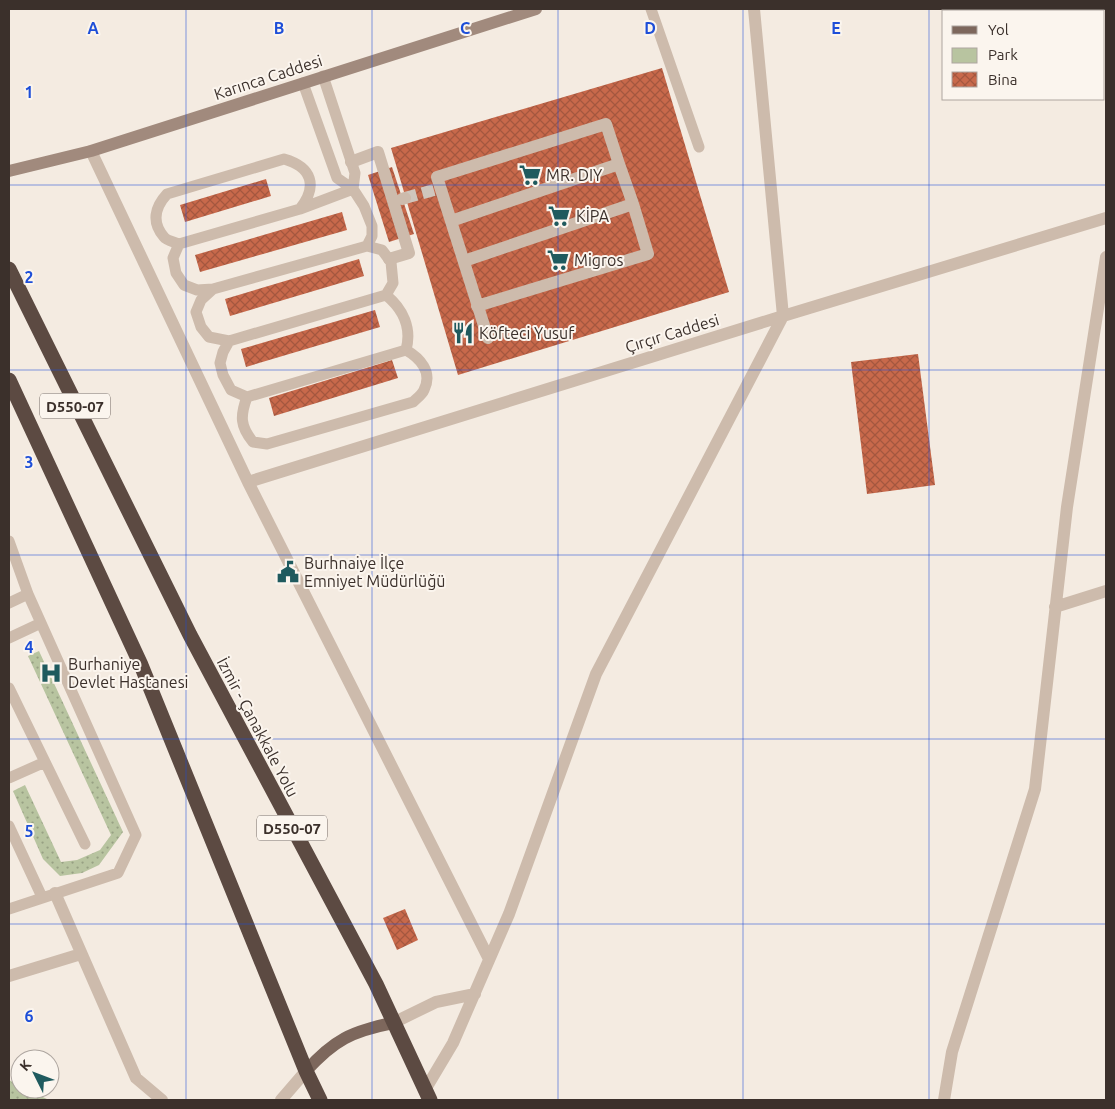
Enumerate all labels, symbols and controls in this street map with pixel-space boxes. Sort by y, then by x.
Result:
legend [942,10,1105,100]
text: A [87,19,99,37]
text: B [274,19,284,37]
text: C [460,19,470,37]
text: D [644,19,656,37]
text: E [831,19,841,37]
text: Yol [988,21,1009,38]
text: Park [988,46,1018,63]
street label: Karınca Caddesi [212,51,324,103]
text: Bina [988,71,1017,88]
text: 1 [24,83,34,101]
supermarket icon: MR. DIY [517,162,543,188]
place label: MR. DIY [546,166,603,184]
supermarket icon: KİPA [546,203,572,229]
place label: KİPA [576,207,610,225]
supermarket icon: Migros [545,247,571,273]
place label: Migros [574,251,623,269]
text: 2 [24,268,34,286]
street label: Çırçır Caddesi [623,310,721,356]
restaurant icon: Köfteci Yusuf [450,320,476,346]
place label: Köfteci Yusuf [479,324,575,342]
road number: D550-07 [40,394,110,418]
text: 3 [24,453,34,471]
place label: Burhnaiye İlçe Emniyet Müdürlüğü [304,554,446,590]
public building icon: Burhnaiye İlçe Emniyet Müdürlüğü [275,559,301,585]
text: 4 [24,638,34,656]
street label: İzmir - Çanakkale Yolu [214,654,302,800]
place label: Burhaniye Devlet Hastanesi [68,655,189,691]
hospital icon: Burhaniye Devlet Hastanesi [38,660,64,686]
road number: D550-07 [257,816,327,840]
text: 5 [24,822,34,840]
text: 6 [24,1007,34,1025]
north arrow [10,1049,60,1099]
text: K [16,1056,35,1074]

